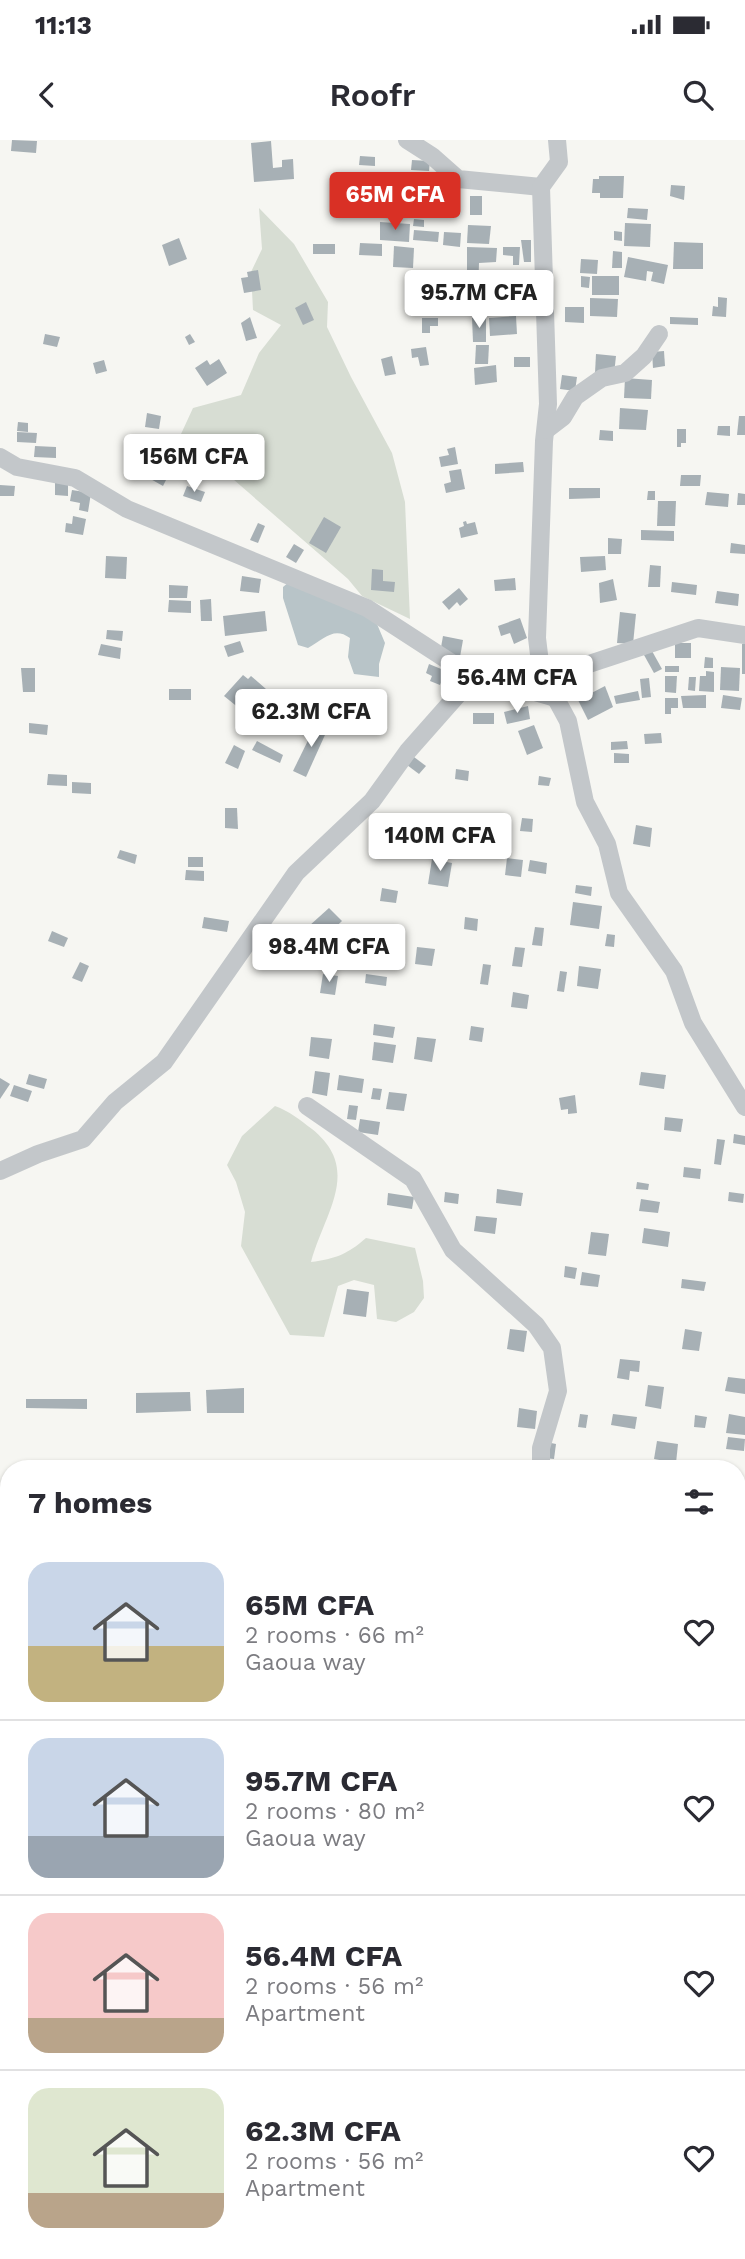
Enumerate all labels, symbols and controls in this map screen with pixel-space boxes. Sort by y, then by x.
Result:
text: 11:13 [35,10,92,40]
icon: back [28,76,66,114]
text: Roofr [329,76,416,114]
icon: search [679,76,717,114]
pin: 65M CFA [330,172,460,232]
text: 65M CFA [346,181,444,208]
pin: 95.7M CFA [399,270,559,330]
text: 95.7M CFA [421,279,537,306]
pin: 156M CFA [122,434,266,494]
text: 156M CFA [140,443,248,470]
pin: 56.4M CFA [437,656,597,715]
text: 56.4M CFA [457,664,577,691]
pin: 62.3M CFA [231,690,391,749]
text: 62.3M CFA [251,698,371,725]
pin: 140M CFA [368,814,512,873]
text: 140M CFA [385,822,495,849]
pin: 98.4M CFA [249,924,409,984]
text: 98.4M CFA [268,933,390,960]
icon: filters [680,1483,718,1521]
text: 7 homes [28,1485,152,1520]
text: 65M CFA [245,1587,374,1622]
icon: home [84,1590,168,1674]
icon: heart [680,1613,718,1651]
text: 2 rooms · 66 m² [245,1622,424,1649]
text: Gaoua way [245,1649,366,1676]
text: 95.7M CFA [245,1763,397,1798]
icon: home [84,1766,168,1850]
icon: heart [680,1789,718,1827]
text: 2 rooms · 80 m² [245,1798,424,1825]
text: Gaoua way [245,1825,366,1852]
text: 56.4M CFA [245,1938,402,1973]
icon: home [84,1941,168,2025]
icon: heart [680,1964,718,2002]
text: 2 rooms · 56 m² [245,1973,423,2000]
text: Apartment [245,2000,365,2027]
text: 62.3M CFA [245,2113,401,2148]
icon: home [84,2116,168,2200]
icon: heart [680,2139,718,2177]
text: 2 rooms · 56 m² [245,2148,423,2175]
text: Apartment [245,2175,365,2202]

